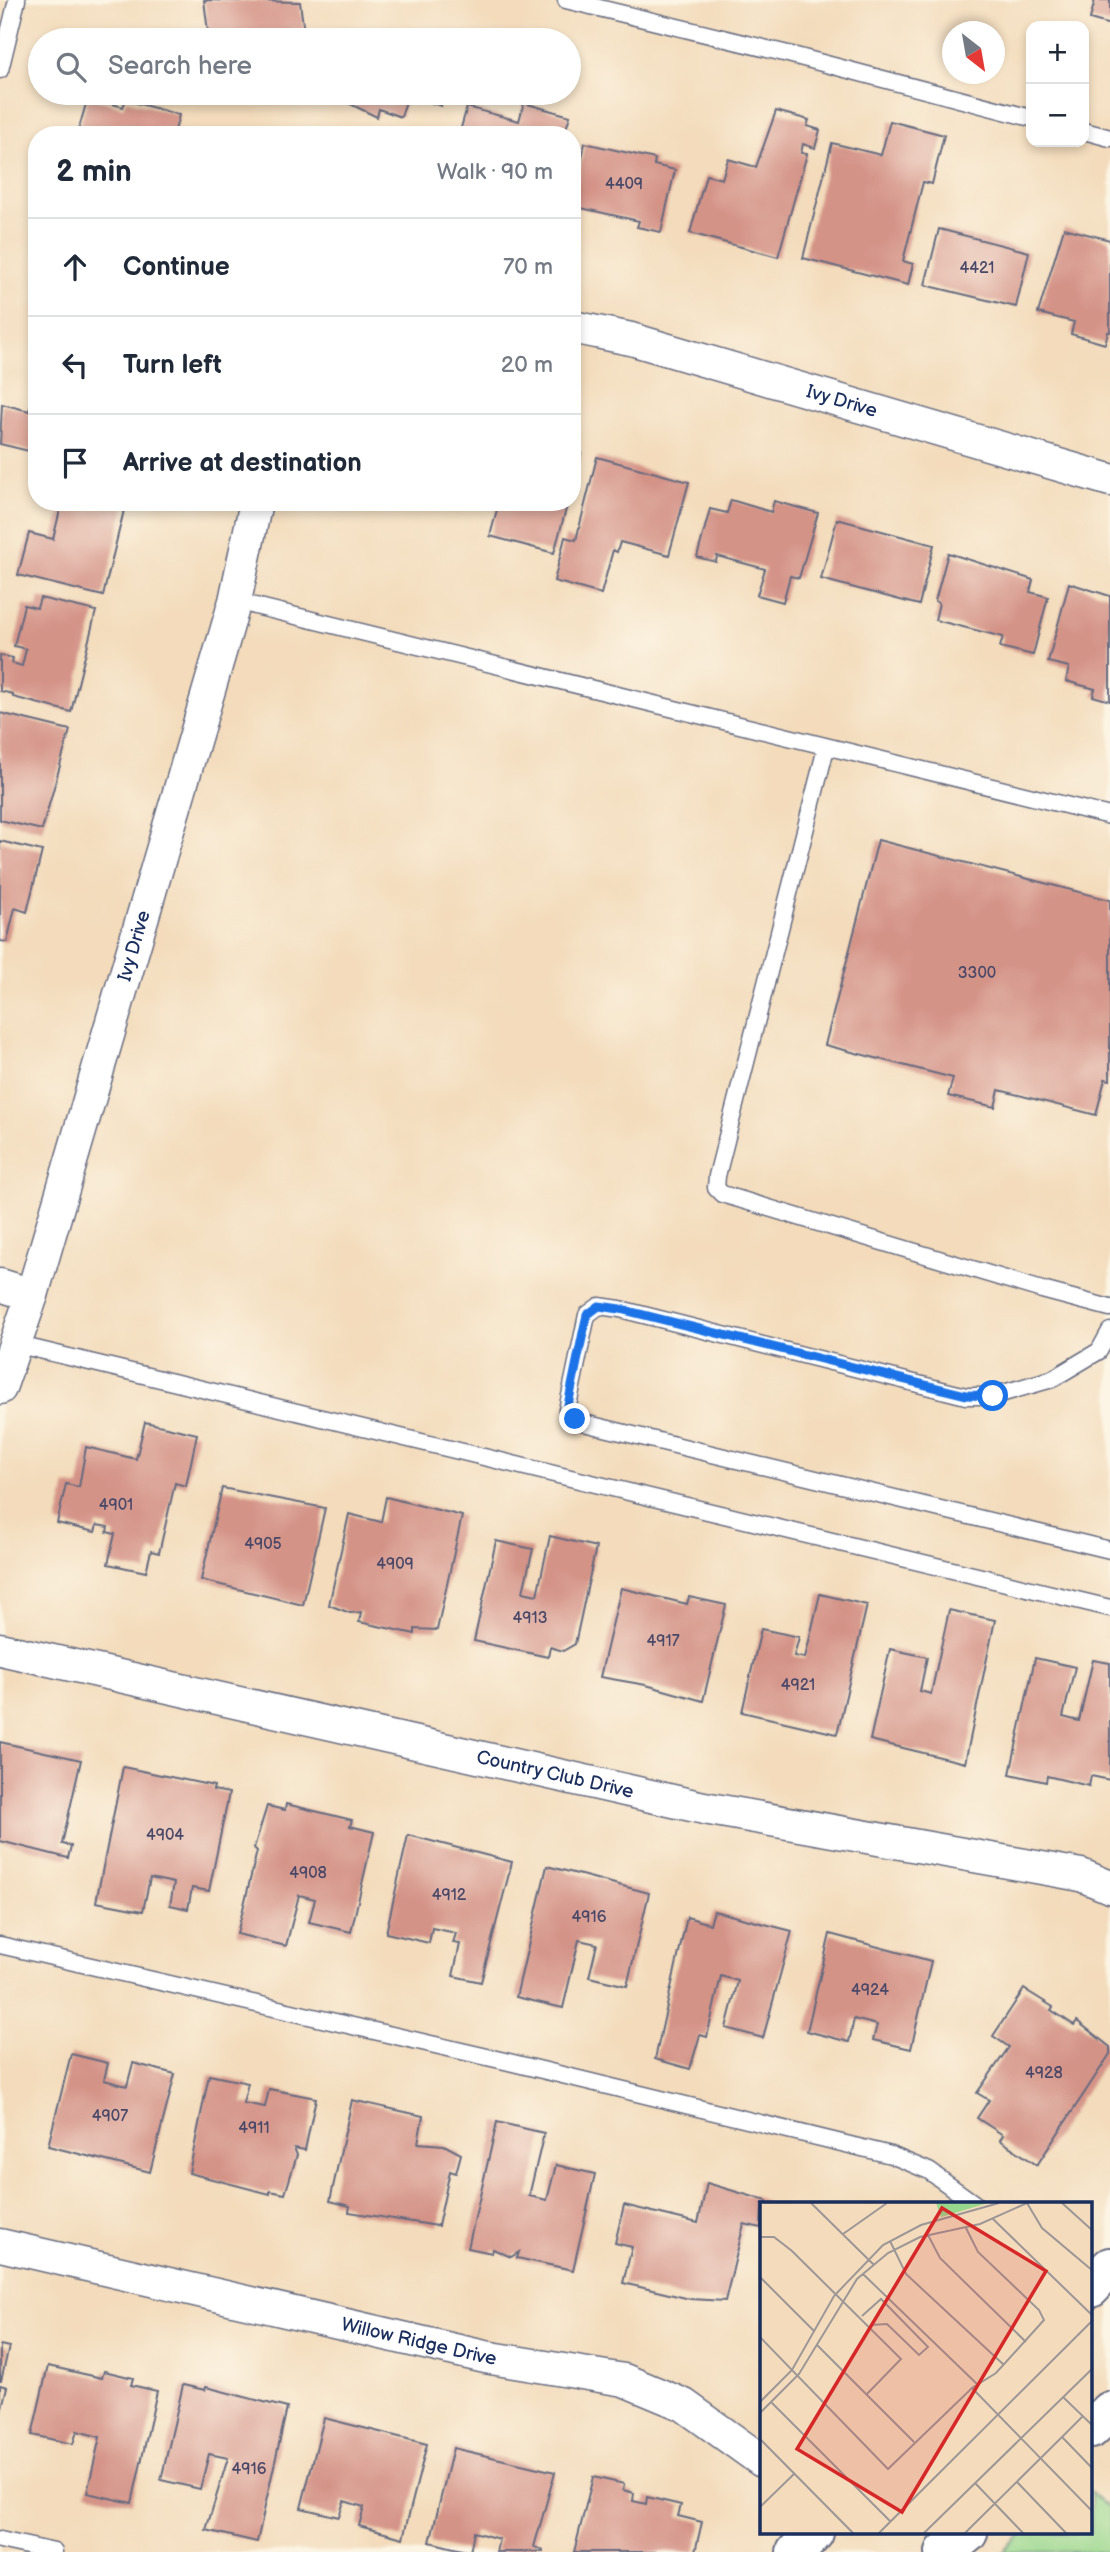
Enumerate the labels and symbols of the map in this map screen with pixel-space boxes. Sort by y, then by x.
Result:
north arrow [942,21,1005,84]
house number: 4409 [605,175,643,194]
house number: 4421 [960,259,994,278]
street label: Ivy Drive [804,380,880,422]
street label: Ivy Drive [113,908,155,984]
house number: 3300 [958,964,996,983]
route start [977,1380,1008,1411]
route end [559,1403,590,1434]
house number: 4901 [99,1496,133,1515]
house number: 4905 [244,1535,282,1554]
house number: 4909 [376,1555,414,1574]
house number: 4913 [512,1609,548,1628]
house number: 4917 [646,1632,680,1651]
house number: 4921 [781,1676,815,1695]
street label: Country Club Drive [474,1745,636,1803]
house number: 4904 [146,1826,184,1845]
house number: 4908 [289,1864,327,1883]
house number: 4912 [432,1886,467,1905]
house number: 4916 [572,1908,607,1927]
house number: 4924 [851,1981,889,2000]
house number: 4928 [1025,2064,1063,2083]
house number: 4907 [92,2107,128,2126]
house number: 4911 [238,2119,270,2138]
inset map [760,2202,1092,2534]
street label: Willow Ridge Drive [339,2313,498,2370]
house number: 4916 [232,2460,267,2479]

